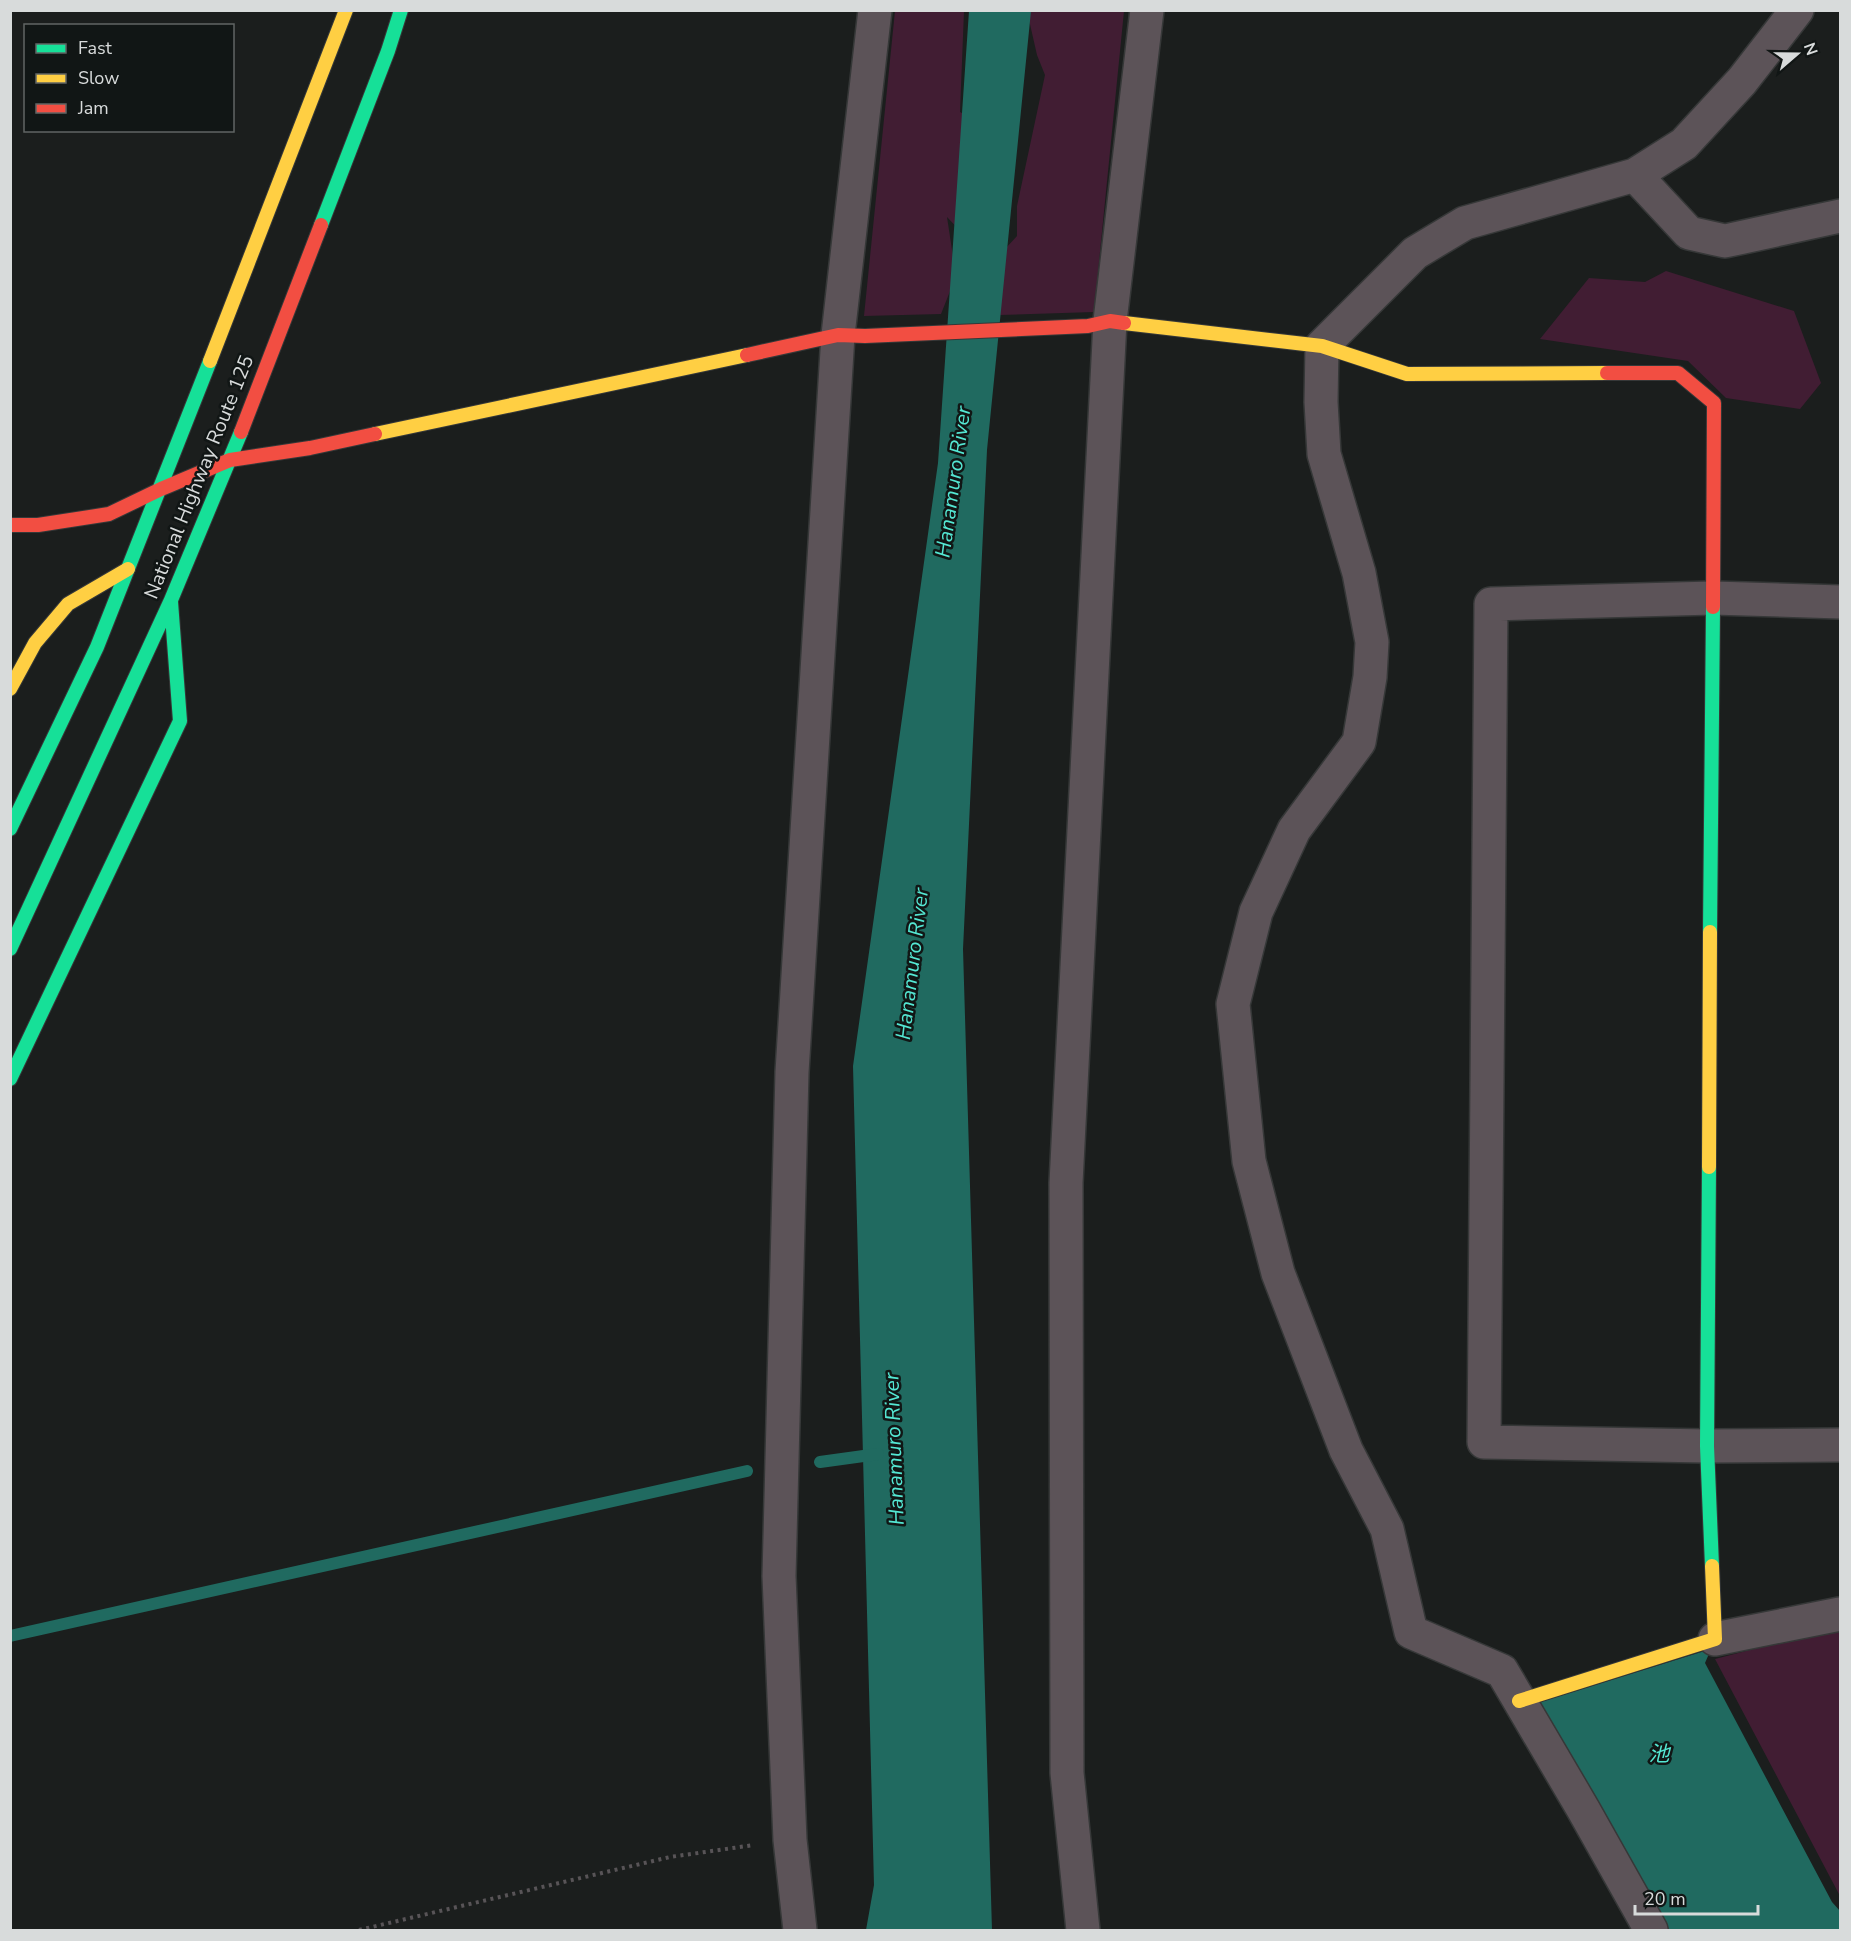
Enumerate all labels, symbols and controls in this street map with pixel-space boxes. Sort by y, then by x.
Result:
legend [24,24,234,132]
north arrow [1767,24,1827,84]
text: Fast [78,36,113,60]
text: N [1798,40,1823,59]
text: Slow [78,66,119,90]
text: Jam [77,96,109,120]
street label: National Highway Route 125 [138,351,260,603]
water label: Hanamuro River [929,404,978,560]
water label: Hanamuro River [889,886,935,1041]
water label: Hanamuro River [877,1372,911,1526]
water label: 池 [1649,1740,1672,1768]
scale bar [1635,1878,1758,1916]
text: 20 m [1644,1887,1686,1911]

